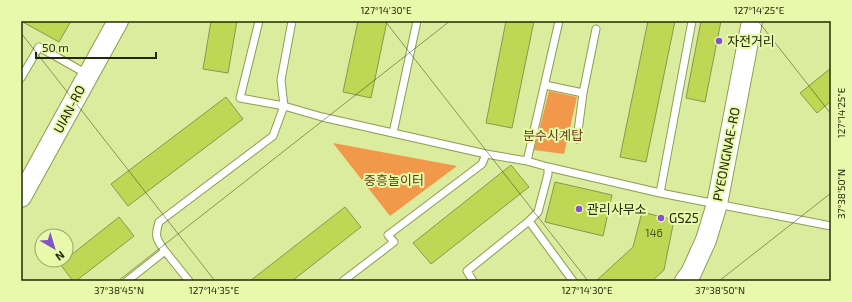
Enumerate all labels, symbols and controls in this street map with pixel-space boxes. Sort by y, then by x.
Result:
text: 127°14'30"E [360,4,412,16]
text: 127°14'25"E [734,4,785,16]
place label: 자전거리 [727,33,775,49]
scale bar [36,34,156,60]
marker: 자전거리 [714,36,724,46]
text: 50 m [42,40,69,54]
street label: UIAN-RO [50,82,88,136]
text: 127°14'25"E [835,87,847,138]
street label: PYEONGNAE-RO [709,106,743,202]
park label: 분수시계탑 [523,127,583,143]
text: 37°38'50"N [835,169,847,219]
park label: 중흥놀이터 [364,172,424,188]
place label: 관리사무소 [587,201,647,217]
marker: 관리사무소 [574,204,584,214]
place label: GS25 [669,210,699,226]
marker: GS25 [656,213,666,223]
house number: 146 [645,226,663,239]
north arrow [34,228,74,268]
text: N [53,249,68,264]
text: 37°38'45"N [94,284,144,296]
text: 127°14'35"E [189,284,240,296]
text: 127°14'30"E [561,284,613,296]
text: 37°38'50"N [695,284,745,296]

